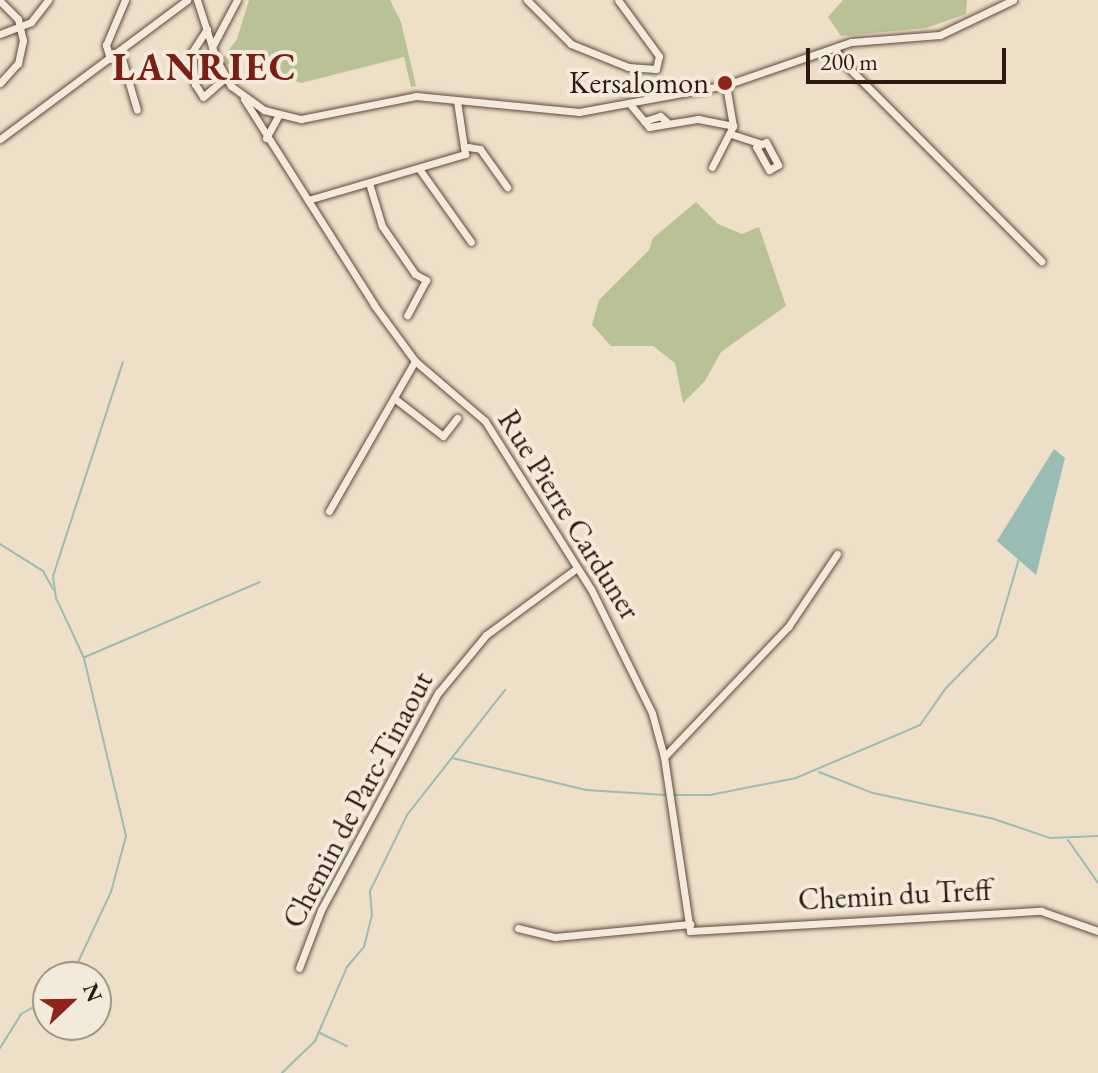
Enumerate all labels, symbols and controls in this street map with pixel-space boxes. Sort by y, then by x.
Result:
scale bar [810,32,1010,82]
district label: LANRIEC [112,44,298,90]
text: 200 m [820,46,878,77]
place label: Kersalomon [569,65,709,101]
marker: Kersalomon [716,74,734,92]
street label: Rue Pierre Carduner [490,404,648,626]
street label: Chemin de Parc-Tinaout [275,666,441,934]
street label: Chemin du Treff [797,872,993,918]
north arrow [32,961,112,1041]
text: N [76,979,110,1006]

